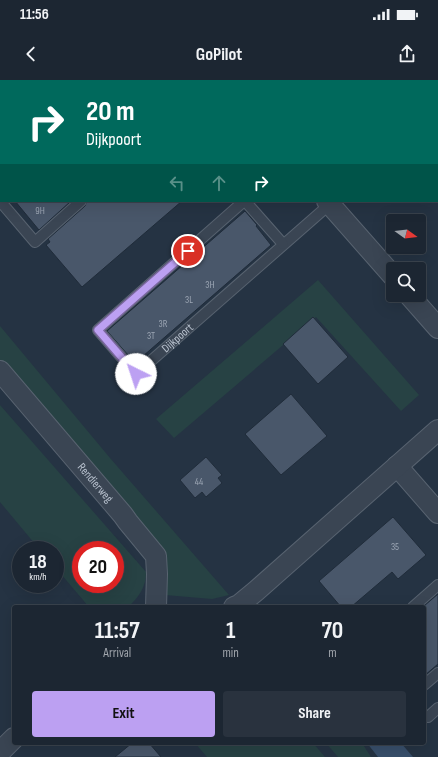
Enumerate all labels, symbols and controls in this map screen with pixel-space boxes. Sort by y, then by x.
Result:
text: 11:56 [20,5,49,24]
icon: back [20,43,42,65]
icon: share [396,43,418,65]
text: GoPilot [196,44,242,65]
text: 20 m [86,95,135,128]
icon: right [20,96,72,148]
text: Dijkpoort [86,129,142,150]
icon: left [166,172,188,194]
icon: ahead [208,172,230,194]
icon: right [250,172,272,194]
house number: 9H [35,205,45,217]
north arrow [386,214,426,254]
map controls [386,214,426,302]
pin [171,234,205,268]
icon: arrive [177,240,199,262]
button: search [386,262,426,302]
house number: 3H [205,279,215,291]
house number: 3L [185,294,193,306]
house number: 3R [159,318,168,330]
street label: Dijkpoort [159,320,197,356]
house number: 3T [147,330,155,342]
position arrow [115,353,157,395]
street label: Rendierweg [74,460,117,506]
house number: 44 [195,476,203,488]
speed limit sign: 20 [72,541,124,593]
house number: 35 [391,541,399,553]
text: 18 [29,550,47,574]
text: km/h [29,571,47,583]
text: 11:57 [95,616,140,645]
text: 1 [226,616,235,645]
text: 70 [321,616,343,645]
text: Arrival [103,645,131,661]
text: min [222,645,239,661]
text: m [328,645,337,661]
button: Exit [32,691,215,737]
button: Share [223,691,406,737]

